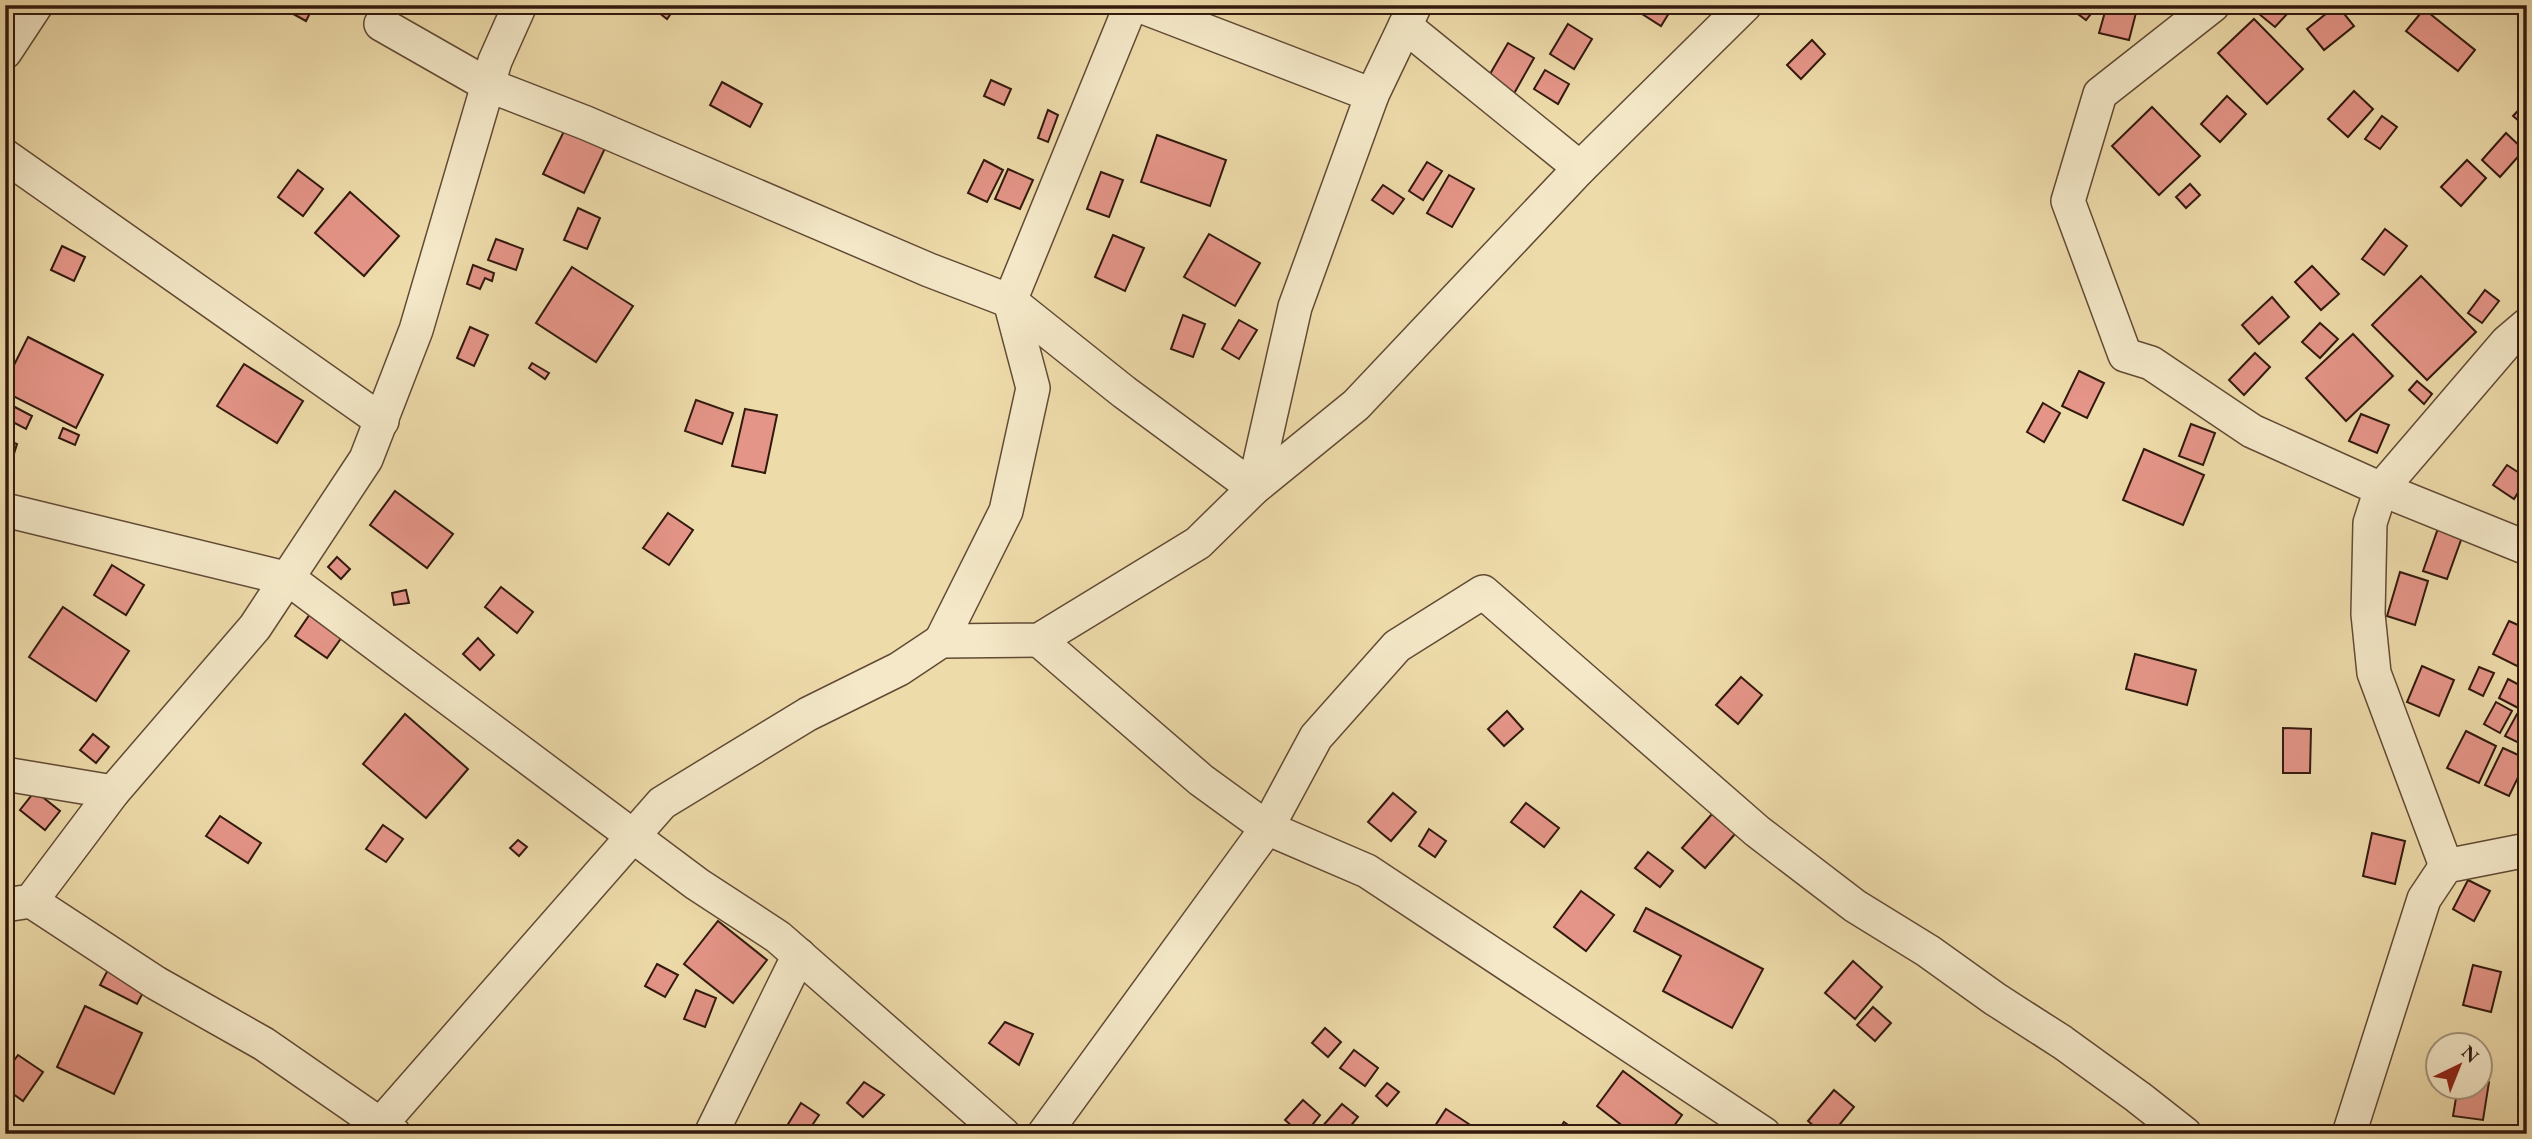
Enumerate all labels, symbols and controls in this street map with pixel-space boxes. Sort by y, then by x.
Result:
north arrow [2424,1030,2494,1100]
text: N [2456,1040,2485,1069]

